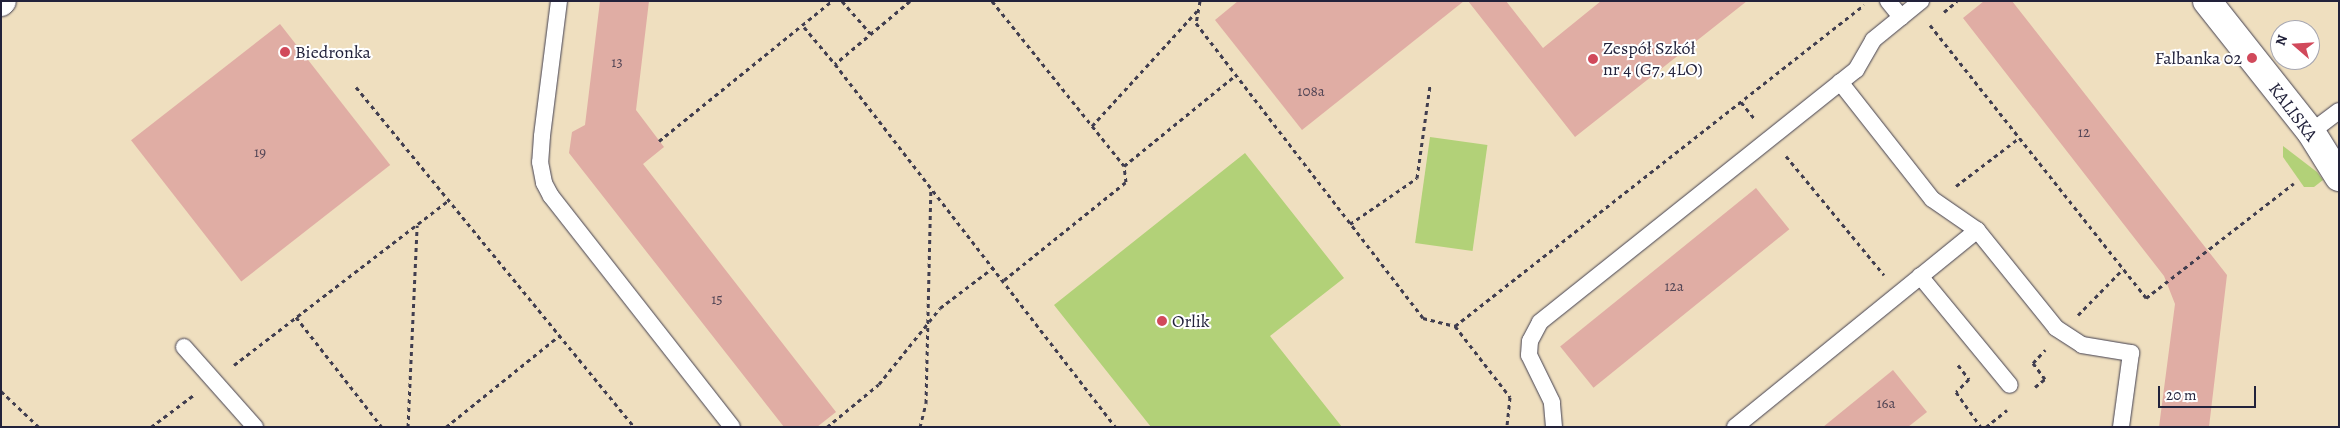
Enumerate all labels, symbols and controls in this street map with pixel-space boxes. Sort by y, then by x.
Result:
north arrow [2270,20,2320,70]
text: N [2271,32,2292,48]
place label: Zespół Szkół nr 4 (G7, 4LO) [1603,38,1703,80]
place label: Biedronka [295,41,371,63]
marker: Biedronka [279,46,291,58]
place label: Falbanka 02 [2155,47,2242,69]
marker: Falbanka 02 [2246,52,2258,64]
marker: Zespół Szkół nr 4 (G7, 4LO) [1587,53,1599,65]
house number: 13 [611,54,623,72]
street label: KALISKA [2264,78,2322,146]
house number: 108a [1297,83,1325,101]
house number: 12 [2078,124,2090,142]
house number: 19 [254,144,266,162]
house number: 12a [1664,278,1684,296]
house number: 15 [711,291,723,309]
place label: Orlik [1172,310,1210,332]
marker: Orlik [1156,315,1168,327]
scale bar [2160,376,2258,408]
text: 20 m [2166,385,2197,405]
house number: 16a [1876,395,1896,413]

